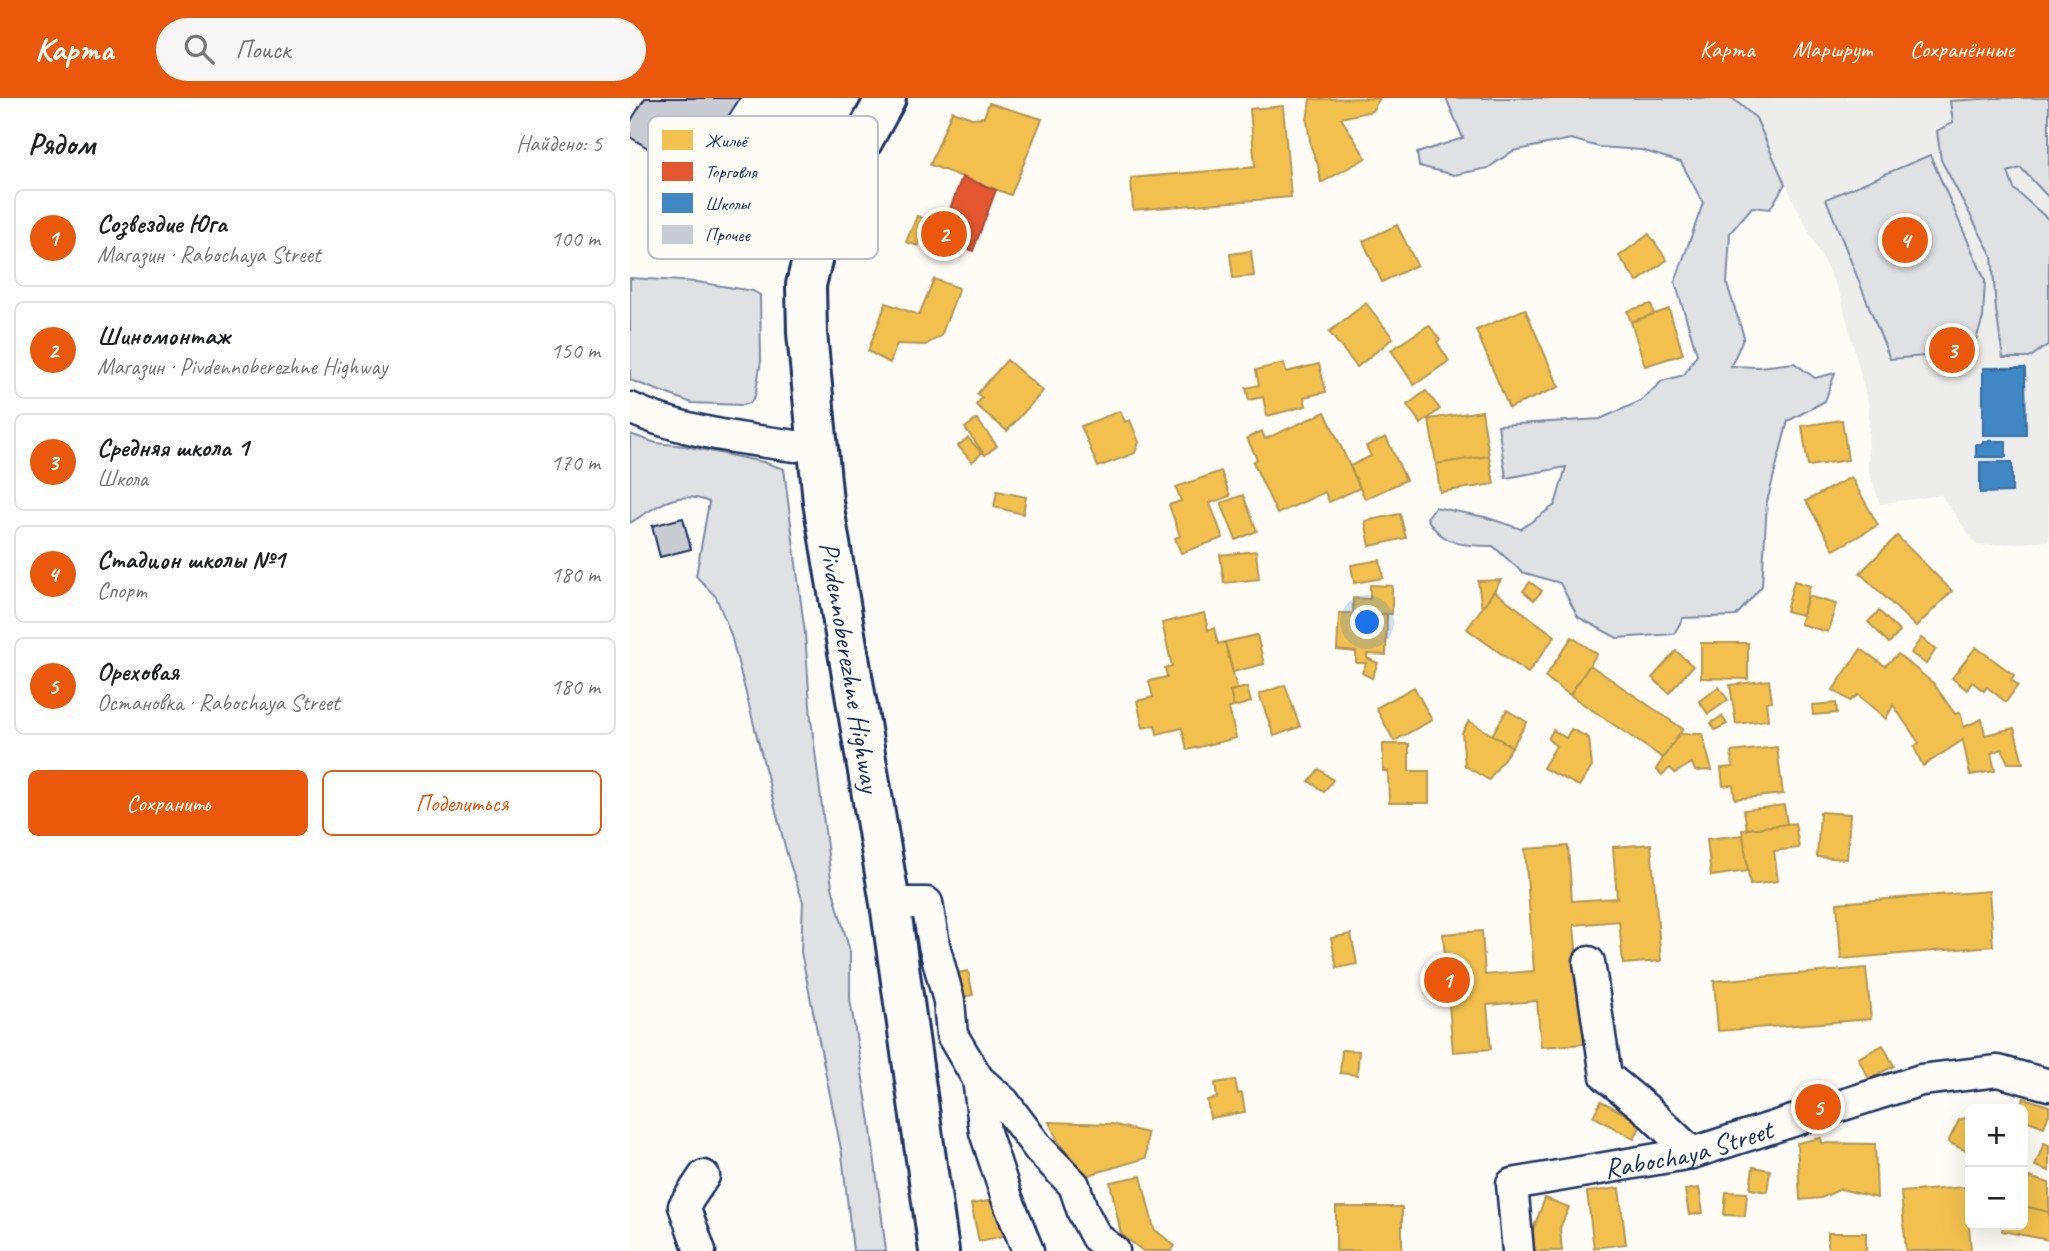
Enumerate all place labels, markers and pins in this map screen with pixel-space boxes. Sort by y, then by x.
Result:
pin: 2 [921,208,967,260]
pin: 4 [1882,214,1928,266]
pin: 3 [1929,324,1975,376]
pin: 1 [1424,954,1470,1006]
pin: 5 [1795,1081,1841,1133]

